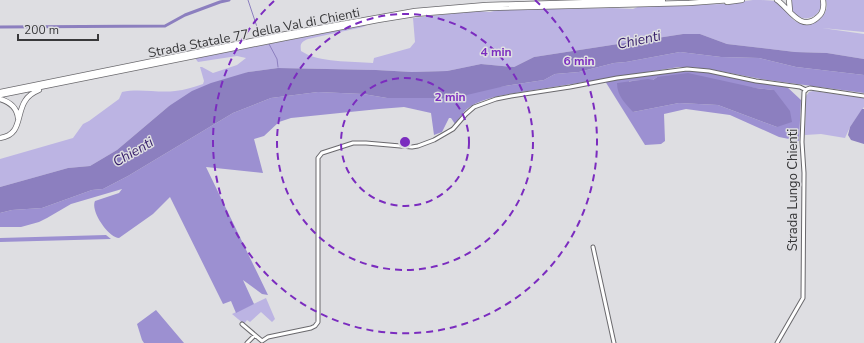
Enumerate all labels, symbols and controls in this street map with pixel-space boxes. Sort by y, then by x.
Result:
street label: Strada Statale 77 della Val di Chienti [147,4,361,62]
scale bar [18,16,98,42]
text: 200 m [24,22,59,38]
water label: Chienti [615,26,663,54]
text: 4 min [480,44,512,60]
text: 6 min [563,53,595,69]
text: 2 min [434,89,466,105]
street label: Strada Lungo Chienti [784,129,802,251]
water label: Chienti [109,132,158,171]
centre of rings [398,135,412,149]

